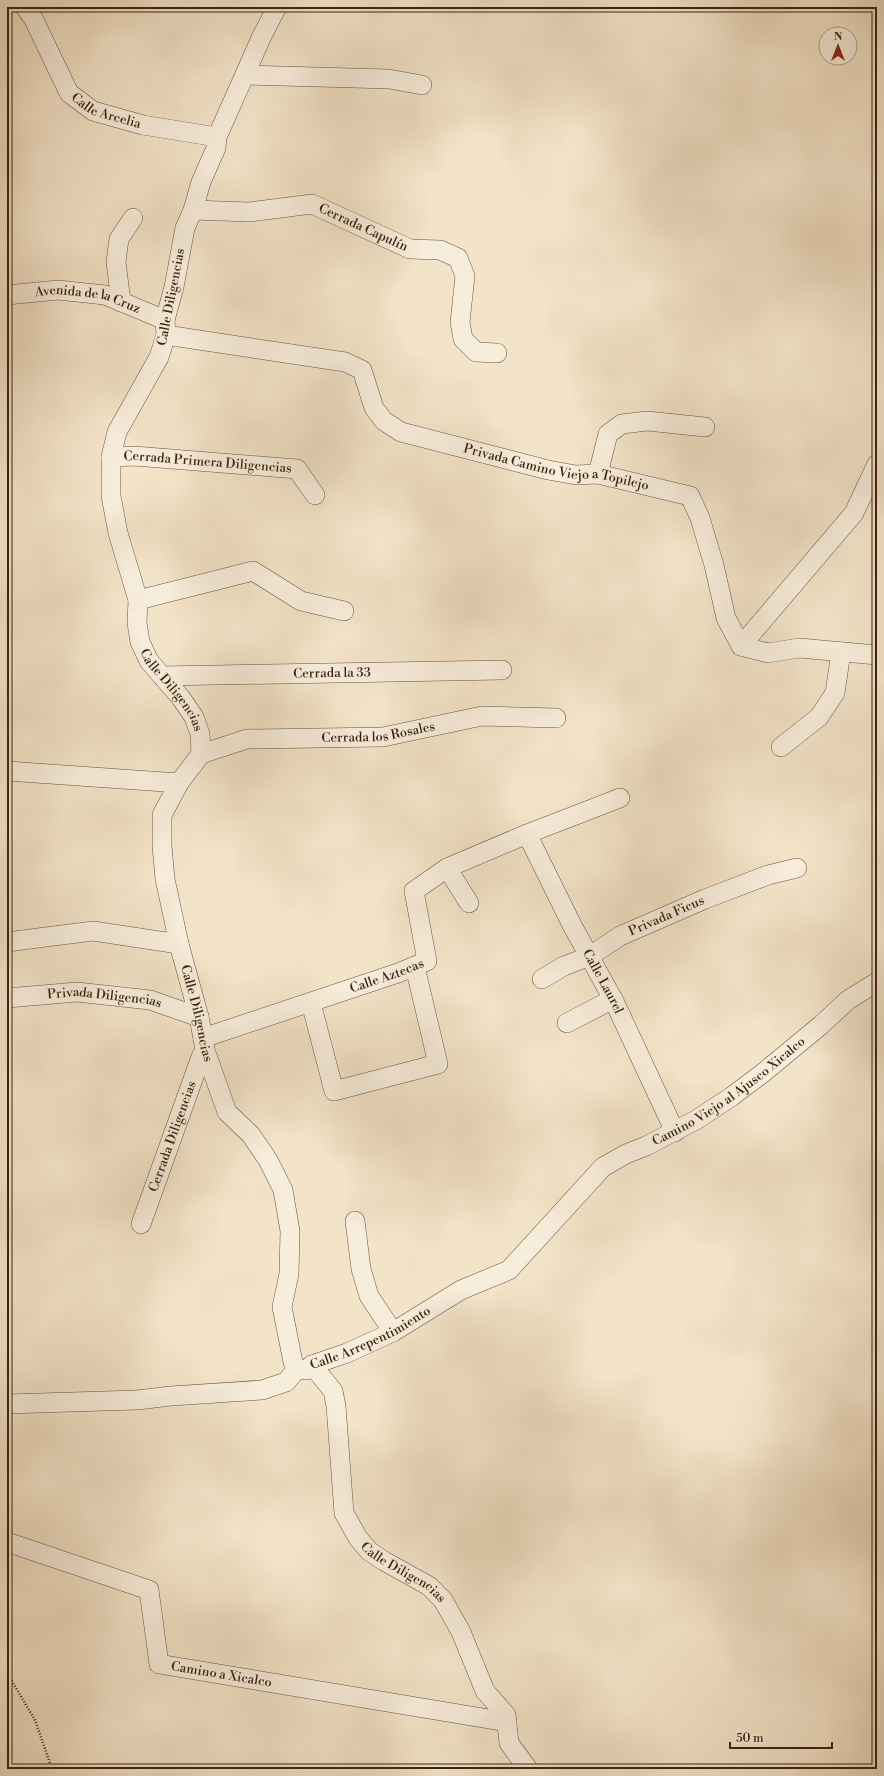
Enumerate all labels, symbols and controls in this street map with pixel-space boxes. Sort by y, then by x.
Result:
north arrow [818,26,858,66]
text: N [834,30,843,44]
street label: Calle Arcelia [68,89,143,132]
street label: Cerrada Capulín [316,200,411,255]
street label: Calle Diligencias [154,247,188,347]
street label: Avenida de la Cruz [33,282,143,317]
street label: Privada Camino Viejo a Topilejo [462,440,651,494]
street label: Cerrada Primera Diligencias [123,448,293,477]
street label: Calle Diligencias [136,646,206,734]
street label: Cerrada la 33 [293,664,371,682]
street label: Cerrada los Rosales [321,718,437,746]
street label: Privada Ficus [626,892,707,939]
street label: Calle Laurel [579,946,627,1016]
street label: Calle Aztecas [348,955,427,997]
street label: Calle Diligencias [177,963,217,1064]
street label: Privada Diligencias [46,984,164,1012]
street label: Camino Viejo al Ajusco Xicalco [649,1033,809,1149]
street label: Cerrada Diligencias [145,1079,200,1194]
street label: Calle Arrepentimiento [308,1303,434,1373]
street label: Calle Diligencias [357,1539,449,1606]
street label: Camino a Xicalco [170,1658,273,1691]
scale bar [730,1724,832,1750]
text: 50 m [736,1731,764,1746]

